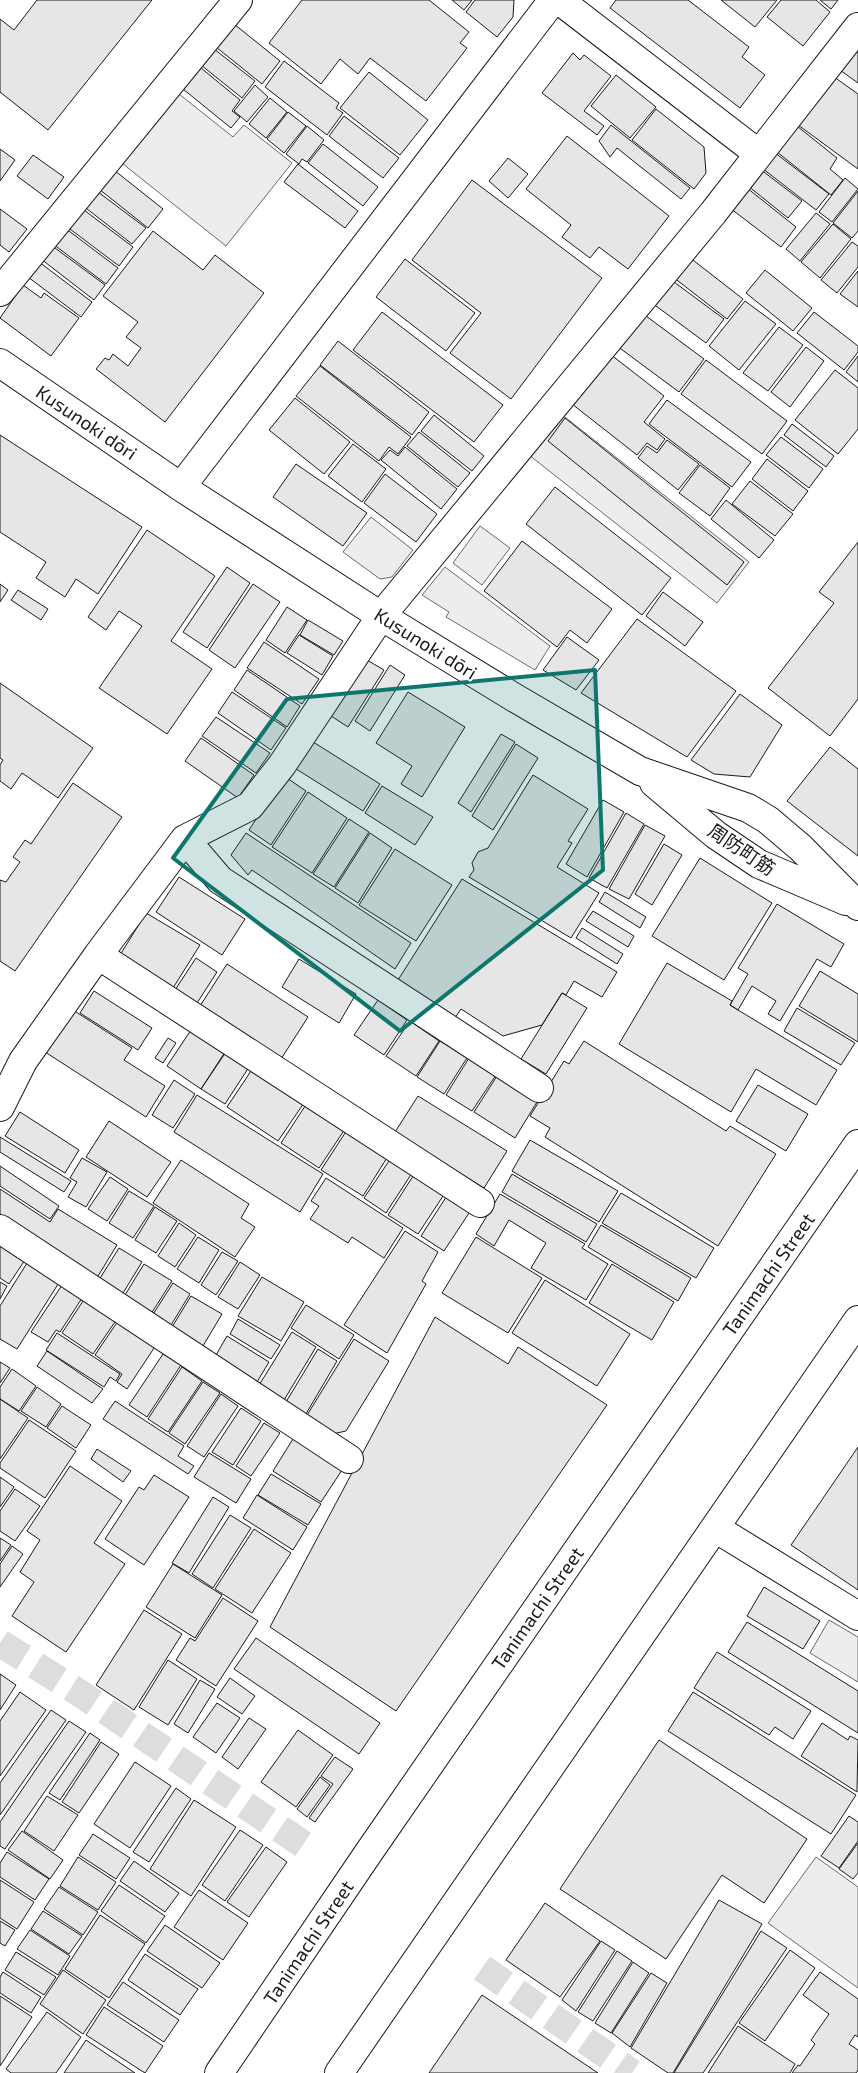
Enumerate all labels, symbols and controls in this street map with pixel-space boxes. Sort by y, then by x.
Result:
street label: Kusunoki dōri [32,380,142,464]
street label: Kusunoki dōri [370,602,482,684]
street label: 周防町筋 [704,818,780,880]
street label: Tanimachi Street [717,1208,819,1340]
street label: Tanimachi Street [486,1542,588,1674]
street label: Tanimachi Street [258,1876,358,2008]

